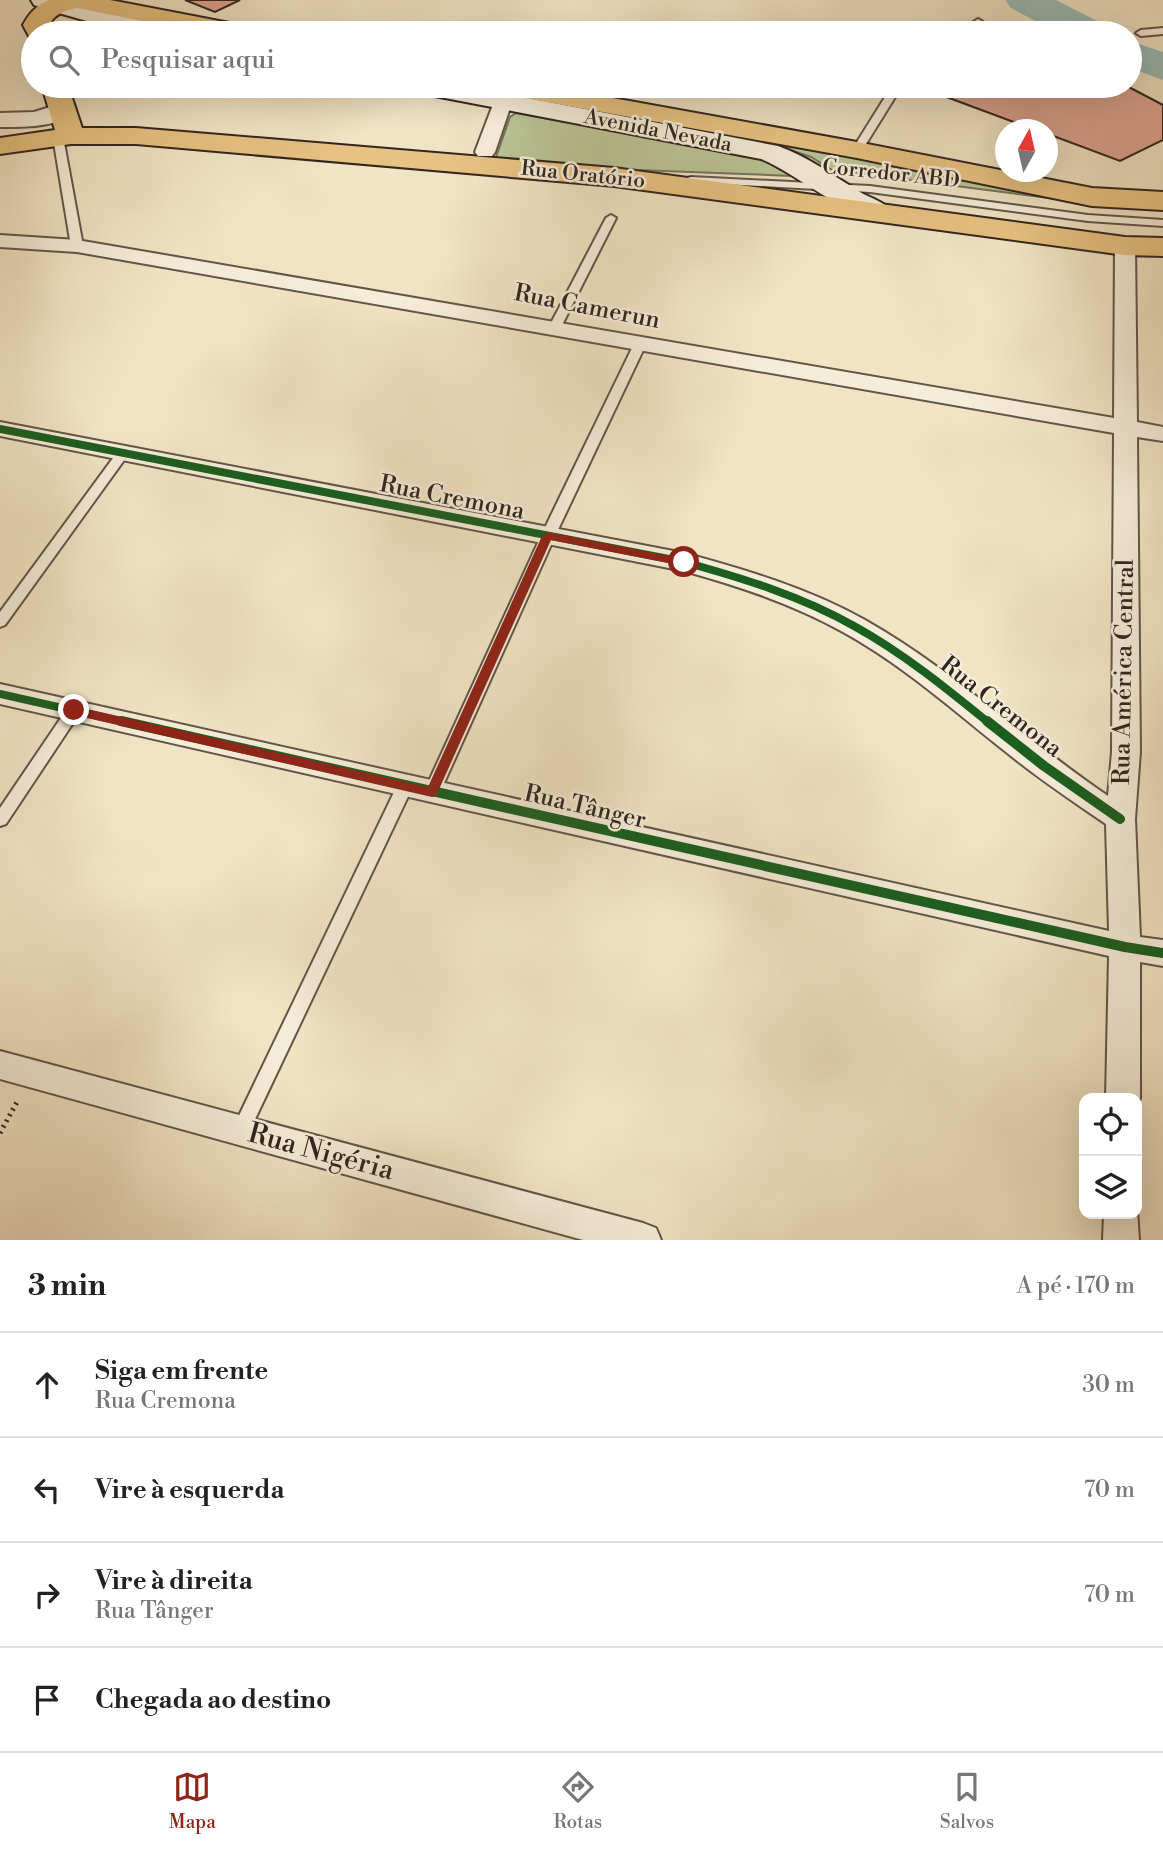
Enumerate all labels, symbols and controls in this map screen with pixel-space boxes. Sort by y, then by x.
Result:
search box [21,21,1142,98]
icon: search [45,41,83,79]
text: Pesquisar aqui [101,44,275,76]
street label: Avenida Nevada [581,104,734,158]
north arrow [995,119,1058,182]
street label: Corredor ABD [821,154,961,194]
street label: Rua Oratório [520,156,646,194]
street label: Rua Camerun [511,278,663,336]
street label: Rua Cremona [377,469,528,527]
route start [668,546,699,577]
street label: Rua América Central [1107,559,1141,785]
street label: Rua Cremona [934,650,1069,765]
route end [58,694,89,725]
street label: Rua Tânger [521,778,649,836]
map controls [1079,1093,1142,1219]
button: locate [1079,1093,1142,1156]
street label: Rua Nigéria [244,1116,399,1188]
button: layers [1079,1156,1142,1219]
text: 3 min [28,1267,106,1305]
text: A pé · 170 m [1016,1272,1135,1300]
text: Siga em frente [95,1355,268,1387]
icon: ahead [28,1366,66,1404]
text: 30 m [1082,1371,1135,1399]
text: Rua Cremona [95,1387,236,1415]
icon: left [28,1471,66,1509]
text: Vire à esquerda [95,1474,285,1506]
text: 70 m [1084,1476,1135,1504]
text: Vire à direita [95,1565,253,1597]
icon: right [28,1576,66,1614]
text: 70 m [1084,1581,1135,1609]
text: Rua Tânger [95,1597,214,1625]
icon: arrive [28,1681,66,1719]
text: Chegada ao destino [95,1684,331,1716]
tab: Mapa [169,1768,216,1834]
tab: Rotas [554,1768,602,1834]
tab: Salvos [940,1768,994,1834]

